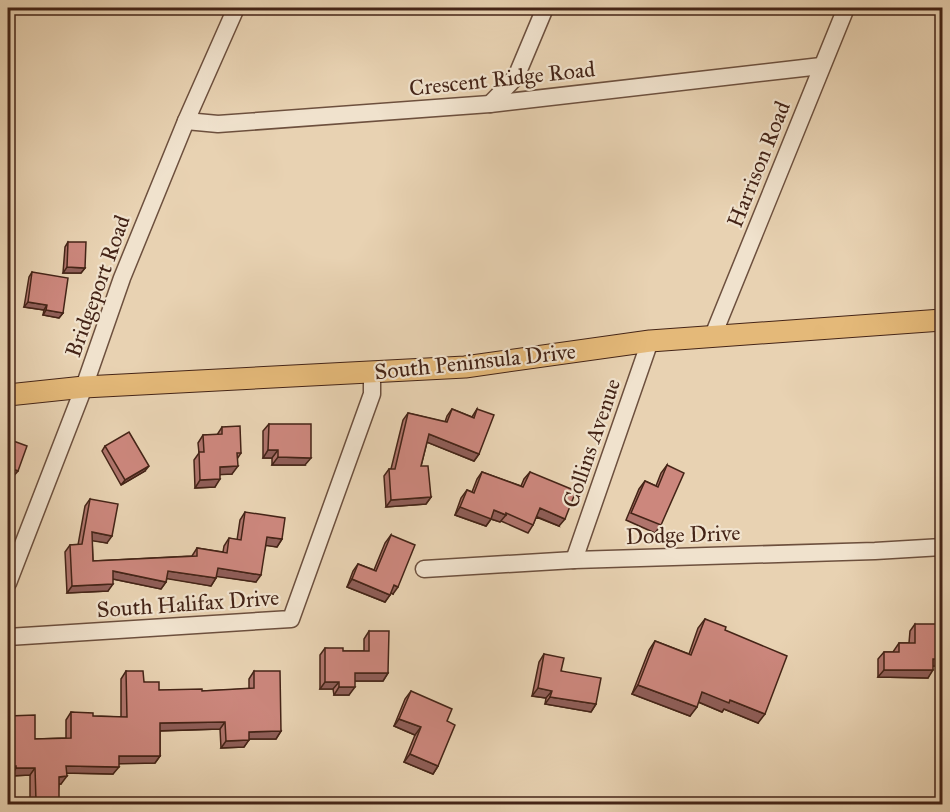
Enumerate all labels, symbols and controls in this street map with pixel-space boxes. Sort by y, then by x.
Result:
street label: Crescent Ridge Road [408,55,596,102]
street label: Harrison Road [721,97,796,231]
street label: Bridgeport Road [59,212,136,361]
street label: South Peninsula Drive [373,338,577,385]
street label: Collins Avenue [557,375,626,511]
street label: Dodge Drive [625,519,741,550]
street label: South Halifax Drive [96,584,280,623]

